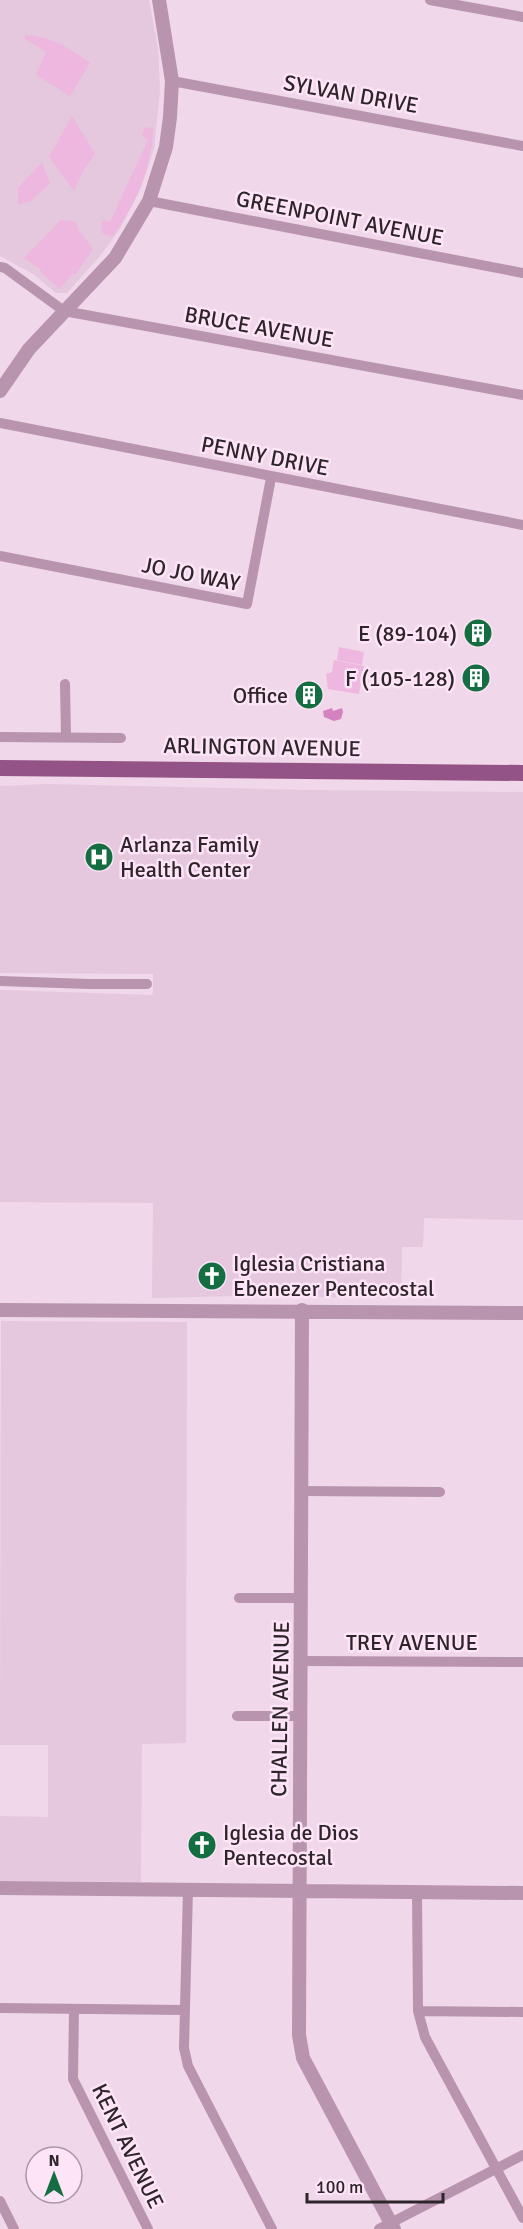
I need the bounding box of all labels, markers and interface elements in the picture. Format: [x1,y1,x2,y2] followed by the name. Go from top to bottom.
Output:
[281,69,421,119] street label: SYLVAN DRIVE
[234,185,446,251] street label: GREENPOINT AVENUE
[182,301,336,353] street label: BRUCE AVENUE
[199,430,331,482] street label: PENNY DRIVE
[140,551,242,597] street label: JO JO WAY
[462,617,494,649] building icon: E (89-104)
[358,620,457,647] place label: E (89-104)
[460,662,492,694] building icon: F (105-128)
[345,665,455,692] place label: F (105-128)
[293,679,325,711] building icon: Office
[233,682,288,709] place label: Office
[163,732,361,762] street label: ARLINGTON AVENUE
[120,831,260,883] place label: Arlanza Family Health Center
[83,841,115,873] hospital icon: Arlanza Family Health Center
[233,1250,435,1302] place label: Iglesia Cristiana Ebenezer Pentecostal
[196,1260,228,1292] church icon: Iglesia Cristiana Ebenezer Pentecostal
[265,1621,295,1797] street label: CHALLEN AVENUE
[346,1629,478,1656] street label: TREY AVENUE
[223,1819,359,1871] place label: Iglesia de Dios Pentecostal
[186,1829,218,1861] church icon: Iglesia de Dios Pentecostal
[86,2079,170,2213] street label: KENT AVENUE
[24,2145,84,2205] north arrow
[48,2151,60,2171] text: N
[307,2166,444,2204] scale bar
[316,2176,363,2198] text: 100 m

